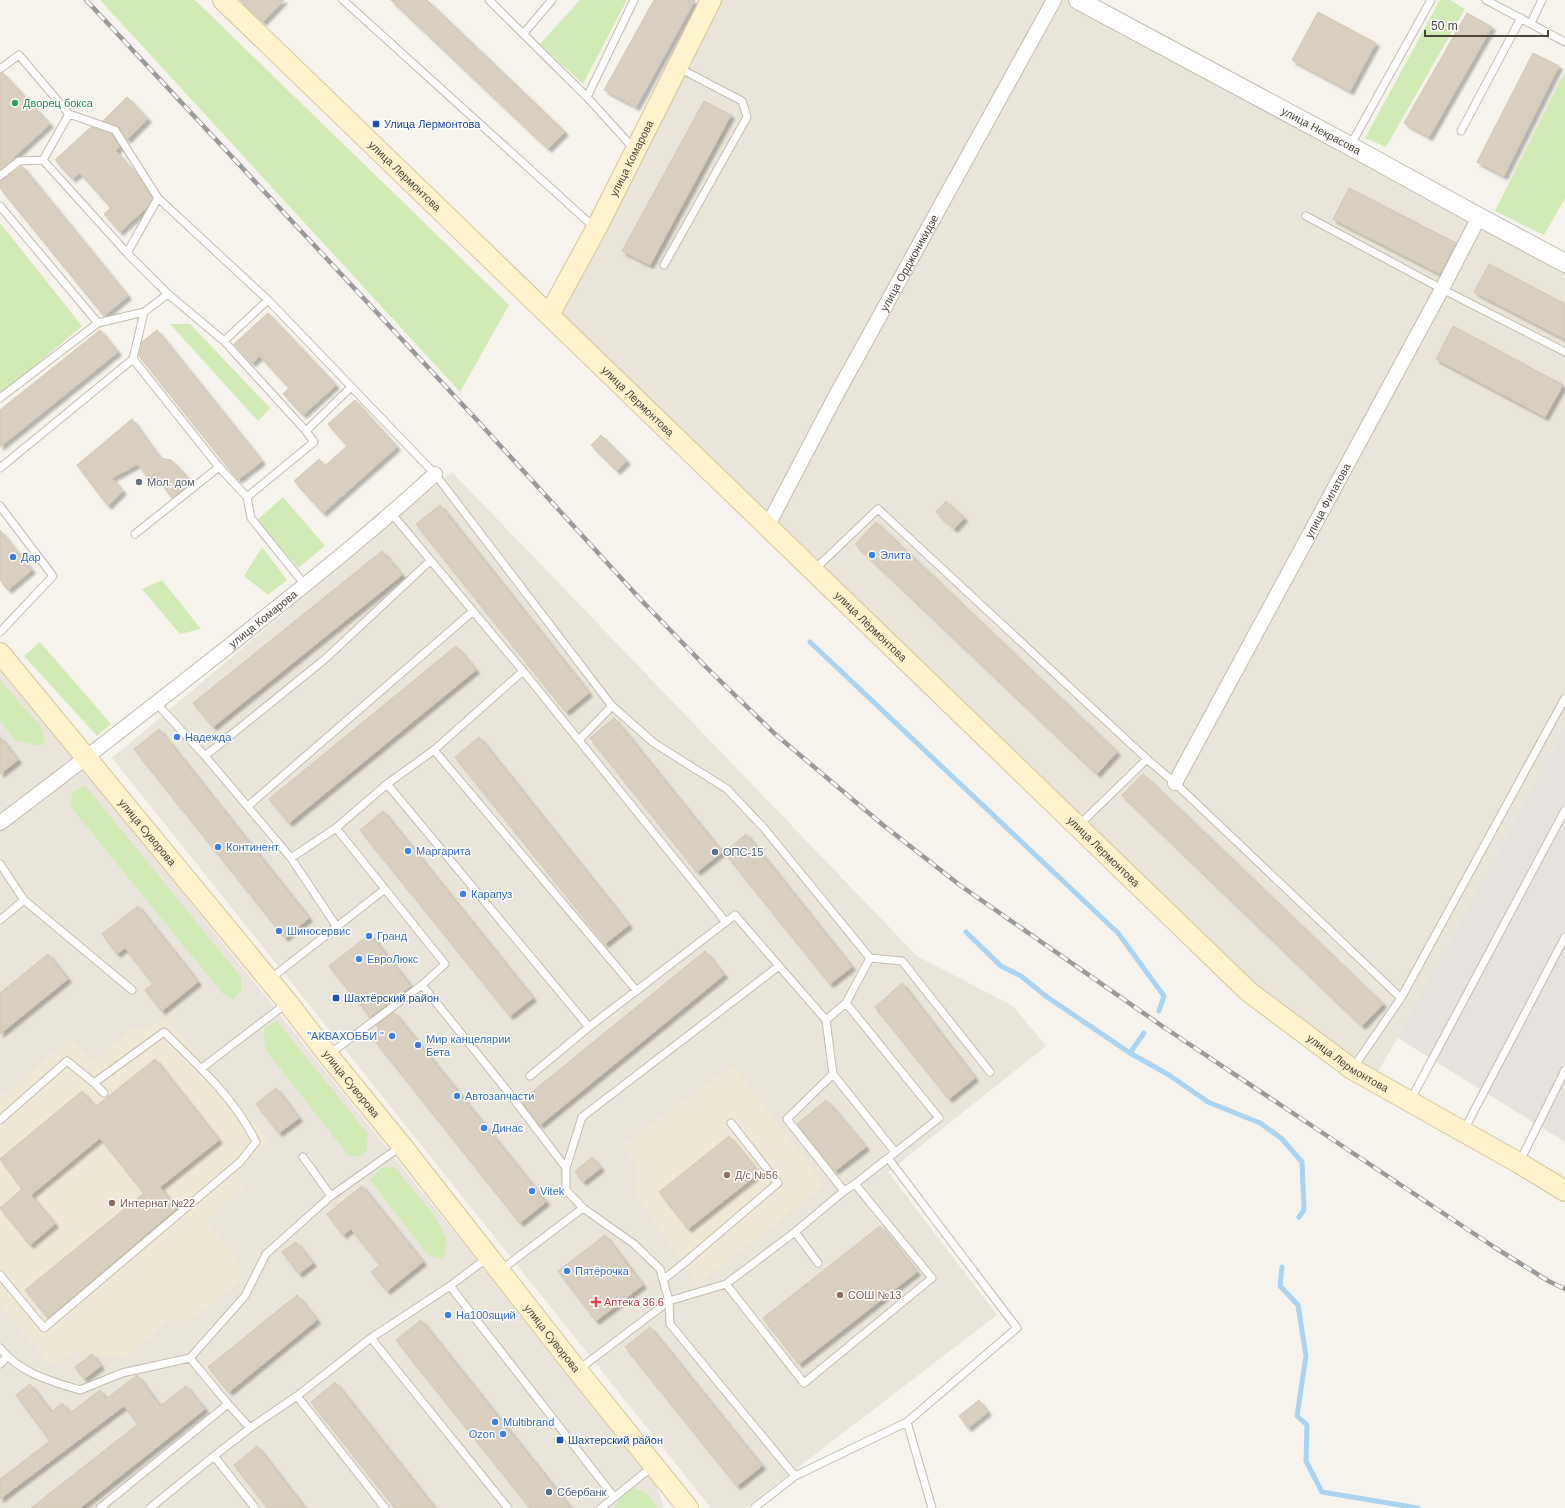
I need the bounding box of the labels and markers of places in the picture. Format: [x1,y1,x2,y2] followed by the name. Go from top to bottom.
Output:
[23,97,94,109] place label: Дворец бокса
[10,98,20,108] marker: Дворец бокса
[384,118,481,130] place label: Улица Лермонтова
[371,119,381,129] marker: Улица Лермонтова
[147,476,195,488] place label: Мол. дом
[134,477,144,487] marker: Мол. дом
[880,549,912,561] place label: Элита
[867,550,877,560] marker: Элита
[21,551,41,563] place label: Дар
[8,552,18,562] marker: Дар
[185,731,232,743] place label: Надежда
[172,732,182,742] marker: Надежда
[226,841,279,853] place label: Континент
[213,842,223,852] marker: Континент
[416,845,472,857] place label: Маргарита
[403,846,413,856] marker: Маргарита
[723,846,763,858] place label: ОПС-15
[710,847,720,857] marker: ОПС-15
[471,888,512,900] place label: Карапуз
[458,889,468,899] marker: Карапуз
[287,925,351,937] place label: Шиносервис
[274,926,284,936] marker: Шиносервис
[377,930,408,942] place label: Гранд
[364,931,374,941] marker: Гранд
[367,953,419,965] place label: ЕвроЛюкс
[354,954,364,964] marker: ЕвроЛюкс
[344,992,439,1004] place label: Шахтёрский район
[331,993,341,1003] marker: Шахтёрский район
[307,1030,384,1042] place label: "АКВАХОББИ "
[387,1031,397,1041] marker: "АКВАХОББИ "
[426,1033,510,1058] place label: Мир канцелярии Бета
[413,1040,423,1050] marker: Мир канцелярии Бета
[465,1090,535,1102] place label: Автозапчасти
[452,1091,462,1101] marker: Автозапчасти
[492,1122,524,1134] place label: Динас
[479,1123,489,1133] marker: Динас
[735,1169,778,1181] place label: Д/с №56
[722,1170,732,1180] marker: Д/с №56
[540,1185,565,1197] place label: Vitek
[527,1186,537,1196] marker: Vitek
[120,1197,195,1209] place label: Интернат №22
[107,1198,117,1208] marker: Интернат №22
[575,1265,630,1277] place label: Пятёрочка
[562,1266,572,1276] marker: Пятёрочка
[848,1289,901,1301] place label: СОШ №13
[835,1290,845,1300] marker: СОШ №13
[604,1296,664,1308] place label: Аптека 36.6
[591,1297,601,1307] marker: Аптека 36.6
[456,1309,516,1321] place label: На100ящий
[443,1310,453,1320] marker: На100ящий
[503,1416,554,1428] place label: Multibrand
[490,1417,500,1427] marker: Multibrand
[469,1428,495,1440] place label: Ozon
[498,1429,508,1439] marker: Ozon
[568,1434,663,1446] place label: Шахтерский район
[555,1435,565,1445] marker: Шахтерский район
[557,1486,607,1498] place label: Сбербанк
[544,1487,554,1497] marker: Сбербанк

